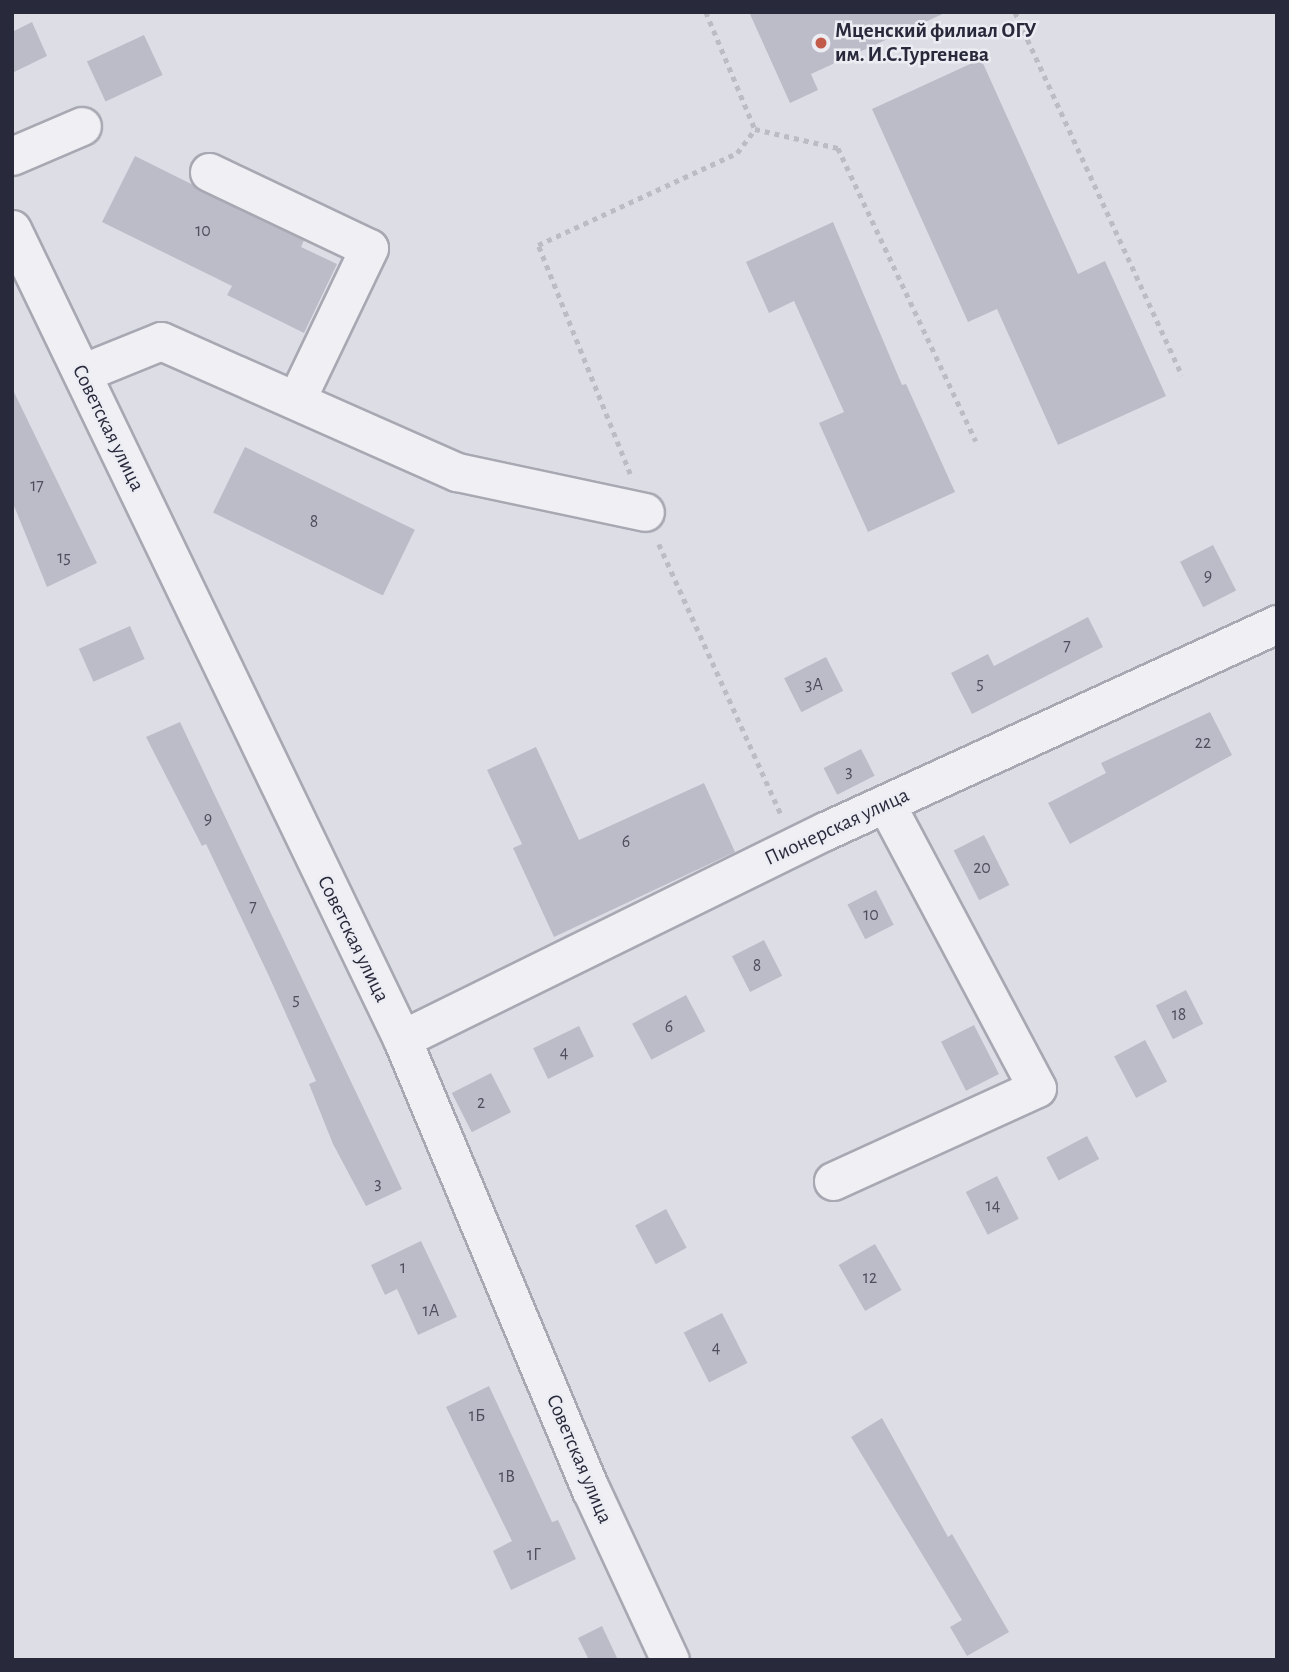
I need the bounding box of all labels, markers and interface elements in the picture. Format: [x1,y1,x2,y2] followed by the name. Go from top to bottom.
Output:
[835,18,1036,68] place label: Мценский филиал ОГУ им. И.С.Тургенева
[813,35,829,51] marker: Мценский филиал ОГУ им. И.С.Тургенева
[195,220,211,242] house number: 10
[66,360,150,496] street label: Советская улица
[30,475,44,497] house number: 17
[310,511,318,533] house number: 8
[57,547,71,569] house number: 15
[1204,565,1212,587] house number: 9
[1063,635,1071,657] house number: 7
[976,673,984,695] house number: 5
[805,674,823,696] house number: 3А
[1195,732,1211,754] house number: 22
[845,761,853,783] house number: 3
[761,783,913,871] street label: Пионерская улица
[204,808,212,830] house number: 9
[622,831,630,853] house number: 6
[973,857,991,879] house number: 20
[311,871,395,1007] street label: Советская улица
[249,896,257,918] house number: 7
[863,904,879,926] house number: 10
[753,955,761,977] house number: 8
[292,989,300,1011] house number: 5
[1172,1004,1186,1026] house number: 18
[665,1016,673,1038] house number: 6
[560,1042,568,1064] house number: 4
[477,1092,485,1114] house number: 2
[374,1173,382,1195] house number: 3
[986,1195,1000,1217] house number: 14
[400,1257,406,1279] house number: 1
[863,1267,877,1289] house number: 12
[423,1300,439,1322] house number: 1А
[712,1337,720,1359] house number: 4
[540,1390,618,1528] street label: Советская улица
[469,1405,485,1427] house number: 1Б
[499,1466,515,1488] house number: 1В
[527,1544,541,1566] house number: 1Г

